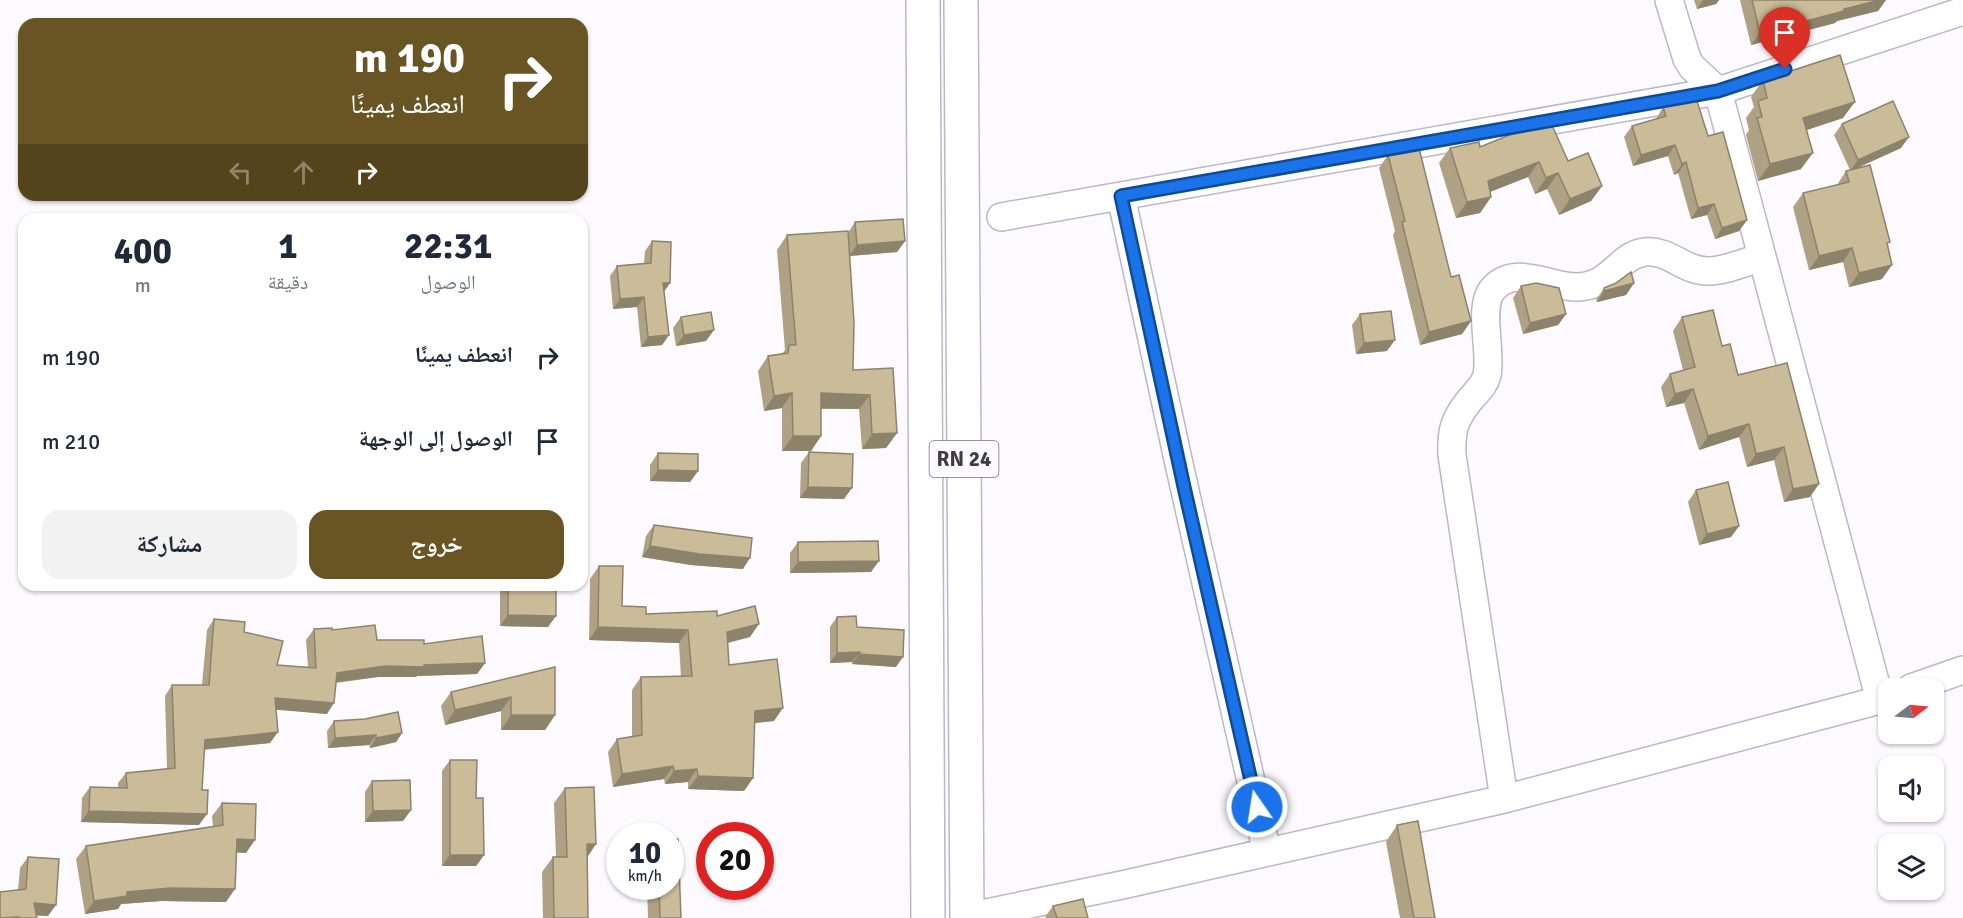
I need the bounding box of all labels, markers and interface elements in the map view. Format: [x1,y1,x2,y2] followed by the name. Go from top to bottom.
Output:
[1759,7,1810,69] pin
[1768,16,1801,49] icon: arrive
[354,33,465,84] text: 190 m
[486,42,564,120] icon: right
[350,88,465,121] text: انعطف يمينًا
[224,156,257,189] icon: left
[287,156,320,189] icon: ahead
[350,156,383,189] icon: right
[278,224,298,269] text: 1
[404,224,492,269] text: 22:31
[114,229,172,274] text: 400
[268,270,308,295] text: دقيقة
[420,270,476,295] text: الوصول
[135,273,151,298] text: m
[415,341,513,368] text: انعطف يمينًا
[531,341,564,374] icon: right
[42,344,100,371] text: 190 m
[359,425,513,452] text: الوصول إلى الوجهة
[531,425,564,458] icon: arrive
[42,428,100,455] text: 210 m
[930,441,998,477] road number: RN 24
[42,510,297,579] button: مشاركة
[309,510,564,579] button: خروج
[1878,678,1944,744] north arrow
[1878,678,1944,900] map controls
[1878,756,1944,822] button: sound
[1225,775,1289,839] position arrow
[696,822,774,900] speed limit sign: 20
[1878,834,1944,900] button: layers
[629,835,661,872] text: 10
[628,867,662,885] text: km/h

